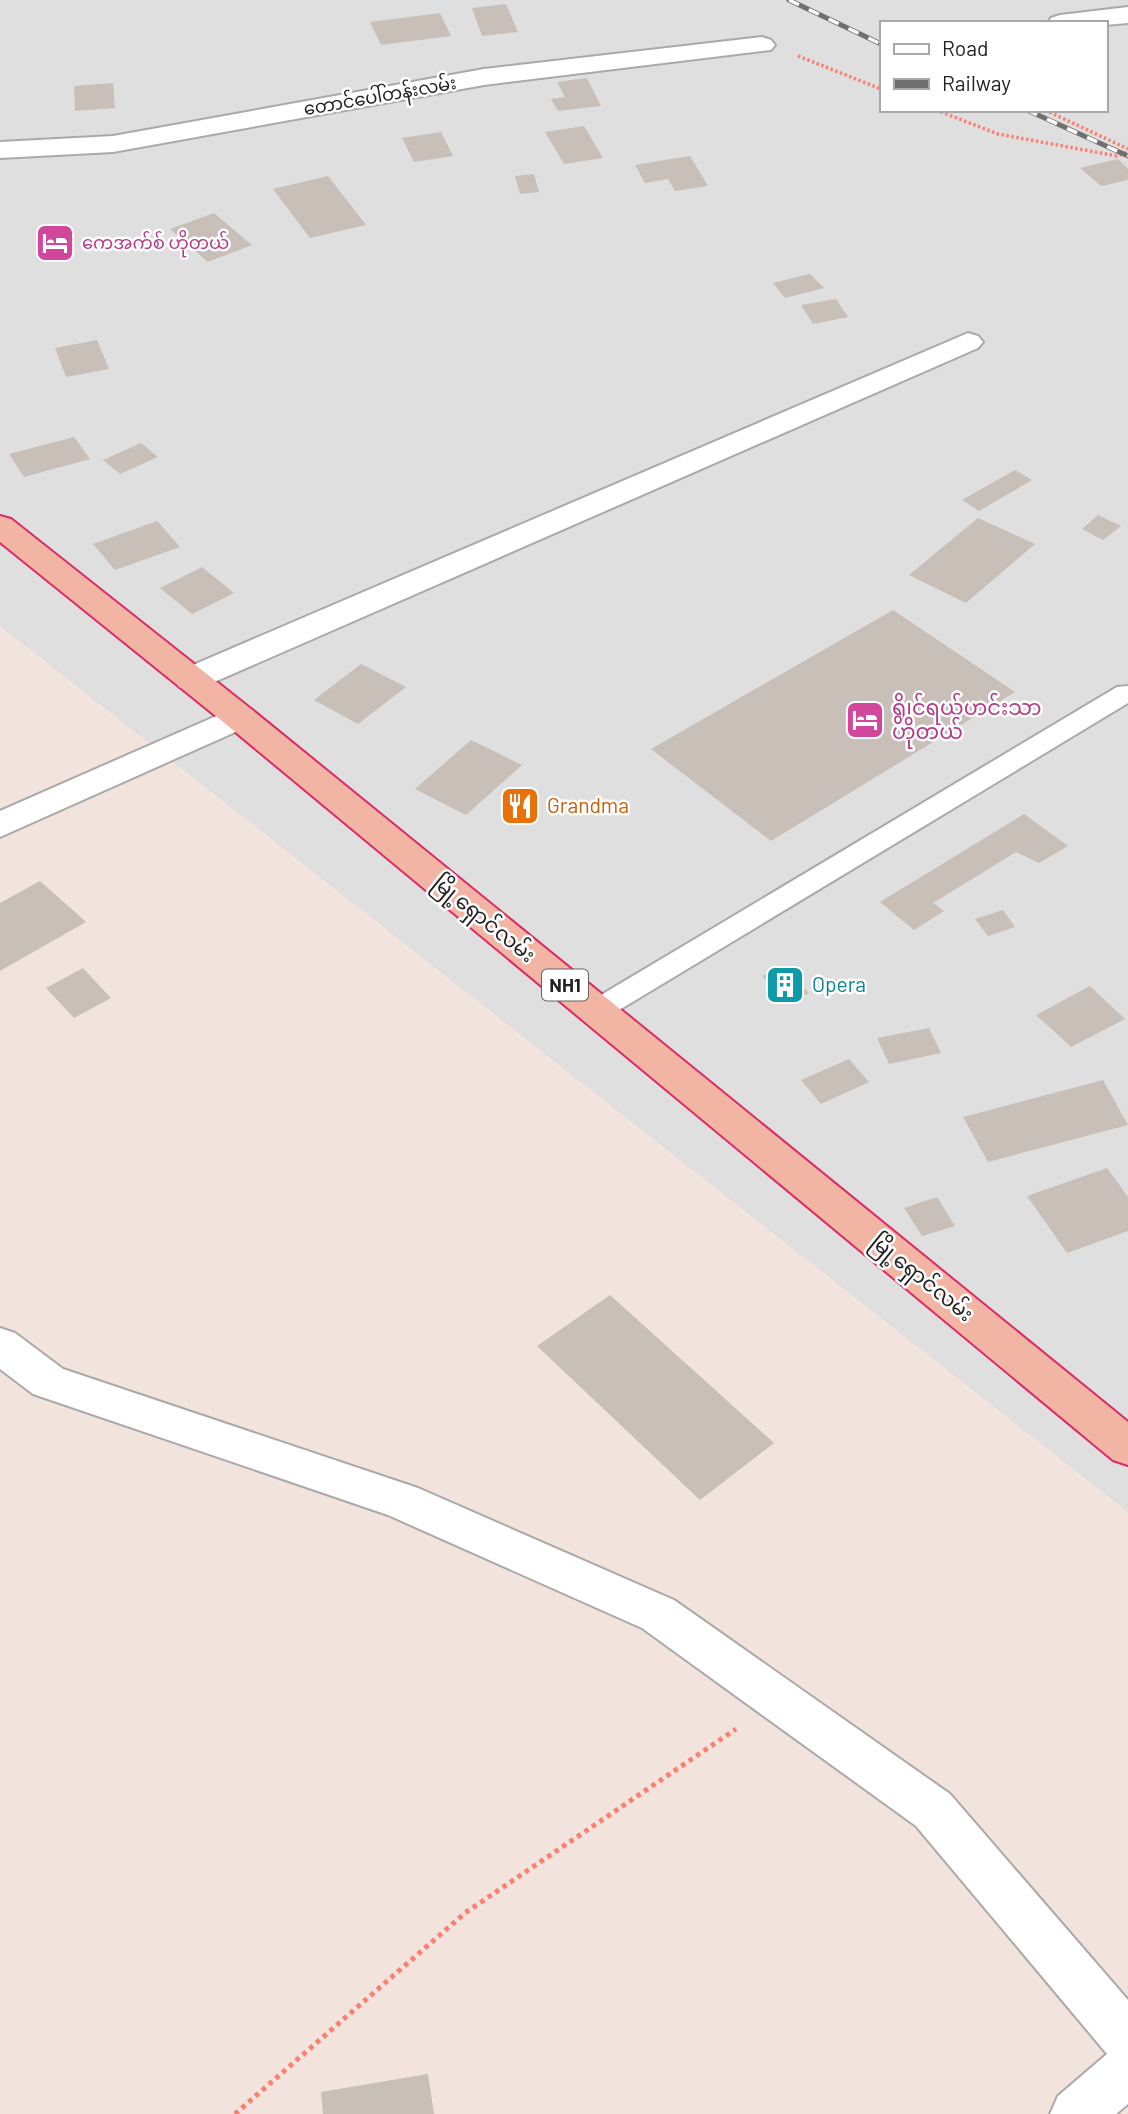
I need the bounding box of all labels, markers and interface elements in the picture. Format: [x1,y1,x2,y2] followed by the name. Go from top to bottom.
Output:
[880,21,1107,112] legend
[942,35,988,60] text: Road
[302,70,459,124] street label: တောင်ပေါ်တန်းလမ်း
[942,70,1011,95] text: Railway
[34,222,76,264] hotel icon: ကေအက်စ် ဟိုတယ်
[82,229,229,258] place label: ကေအက်စ် ဟိုတယ်
[892,692,1041,749] place label: ရွိုင်ရယ်ဟင်းသာ ဟိုတယ်
[844,699,886,741] hotel icon: ရွိုင်ရယ်ဟင်းသာ ဟိုတယ်
[499,785,541,827] restaurant icon: Grandma
[547,792,629,817] place label: Grandma
[425,867,542,971] street label: မြို့ရှောင်လမ်း
[764,964,806,1006] building icon: Opera
[542,970,588,1001] road number: NH1
[812,971,866,996] place label: Opera
[863,1226,980,1330] street label: မြို့ရှောင်လမ်း

